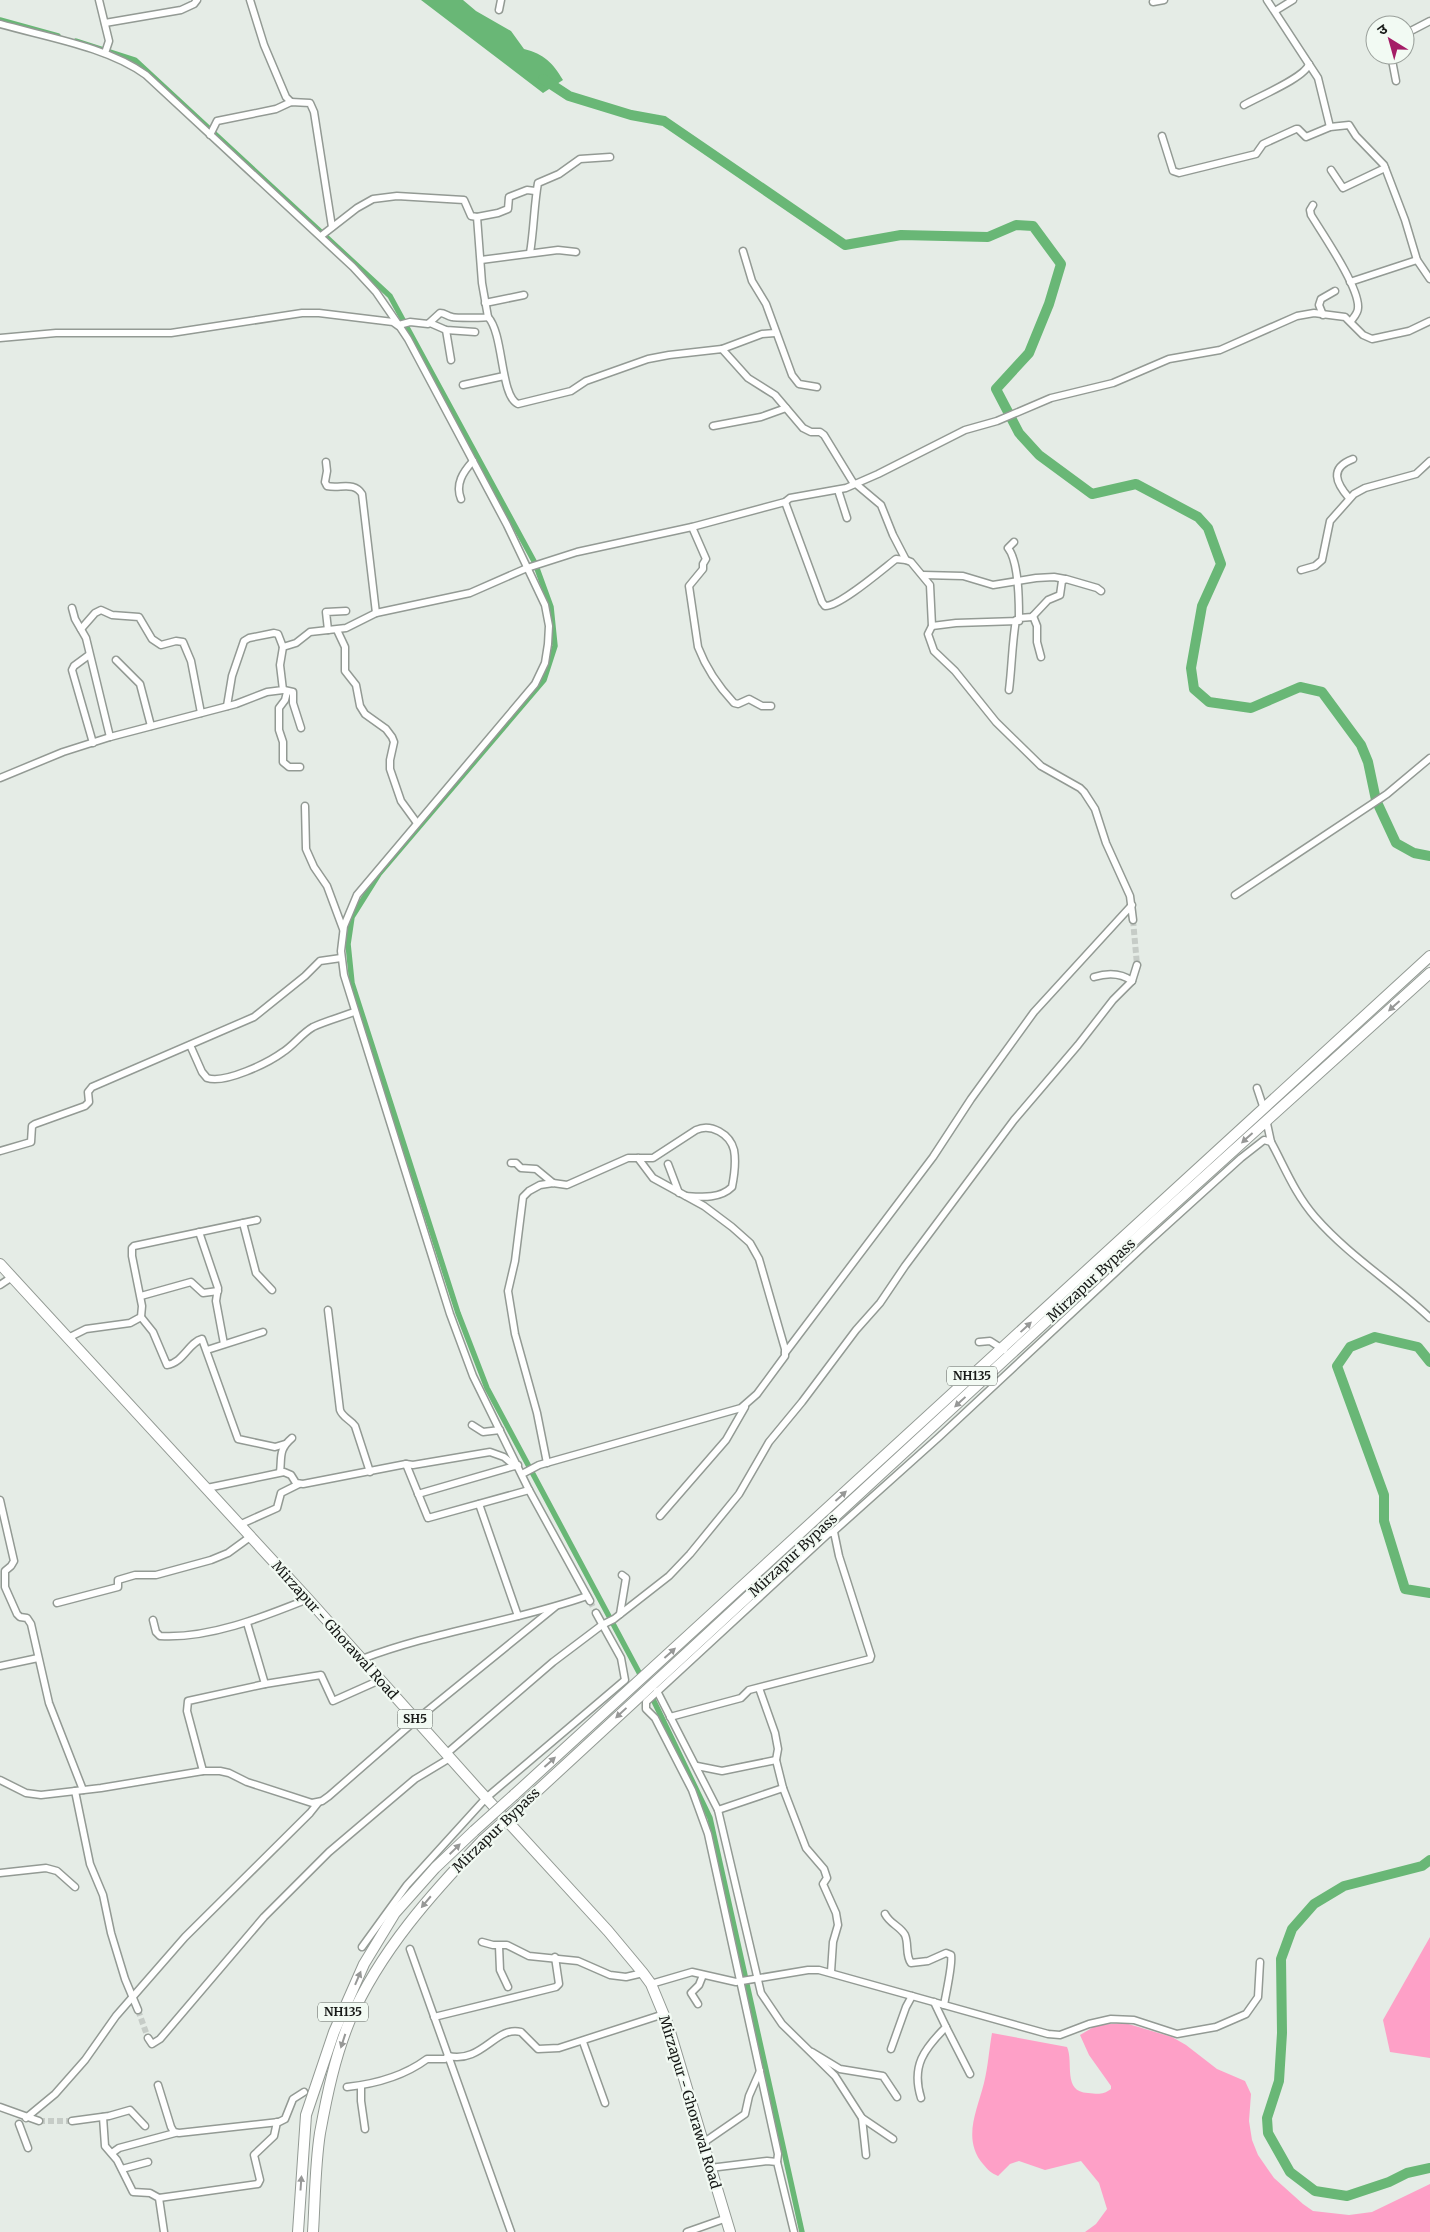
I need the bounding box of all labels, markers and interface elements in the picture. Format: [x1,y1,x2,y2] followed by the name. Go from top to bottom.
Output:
[1365,15,1415,65] north arrow
[1373,19,1392,39] text: उ
[1388,1000,1400,1012] one-way arrow
[1242,1132,1254,1144] one-way arrow
[1043,1234,1139,1326] street label: Mirzapur Bypass
[1019,1321,1031,1333] one-way arrow
[947,1366,997,1385] road number: NH135
[954,1396,966,1408] one-way arrow
[835,1490,847,1502] one-way arrow
[745,1509,841,1601] street label: Mirzapur Bypass
[268,1557,402,1703] street label: Mirzapur - Ghorawal Road
[663,1647,675,1659] one-way arrow
[616,1707,628,1719] one-way arrow
[398,1710,432,1728] road number: SH5
[543,1756,555,1768] one-way arrow
[449,1784,544,1876] street label: Mirzapur Bypass
[448,1843,460,1855] one-way arrow
[421,1896,432,1908] one-way arrow
[354,1971,362,1985] one-way arrow
[318,2002,368,2021] road number: NH135
[655,2013,725,2191] street label: Mirzapur - Ghorawal Road
[339,2033,347,2048] one-way arrow
[297,2175,305,2191] one-way arrow

